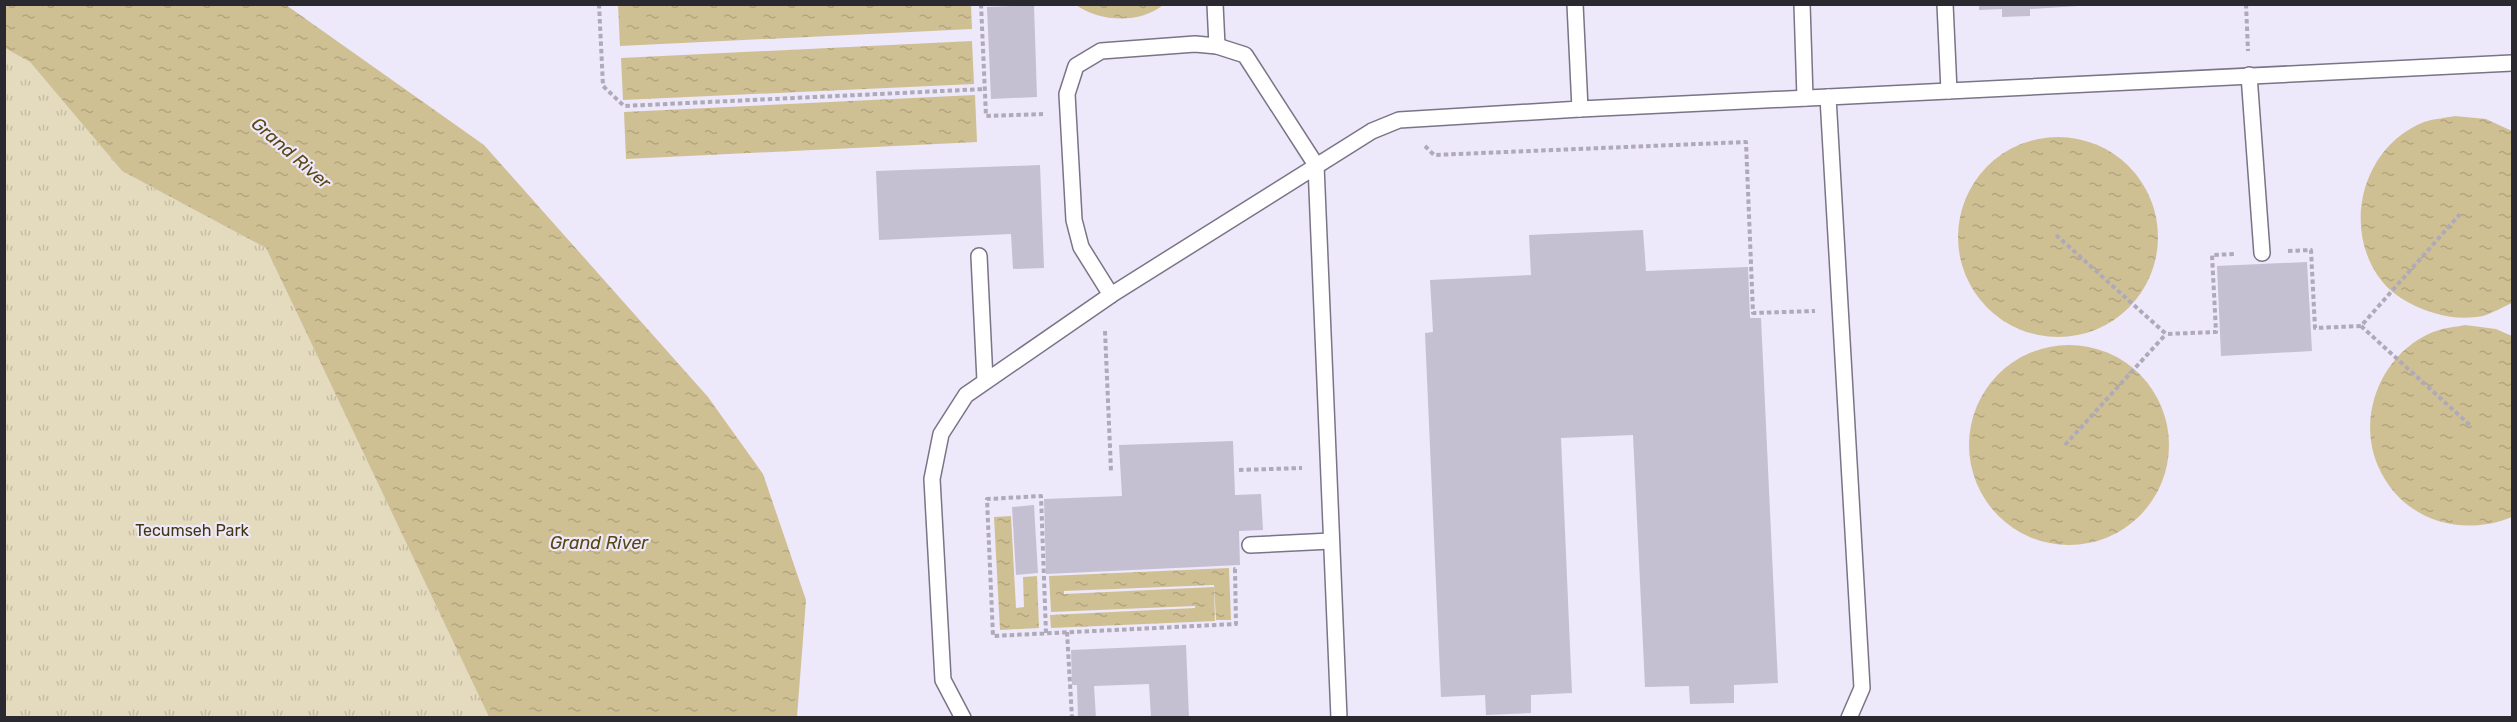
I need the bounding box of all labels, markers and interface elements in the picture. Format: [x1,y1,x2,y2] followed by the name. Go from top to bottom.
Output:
[247,112,336,194] water label: Grand River
[135,521,249,540] park label: Tecumseh Park
[550,532,649,554] water label: Grand River

